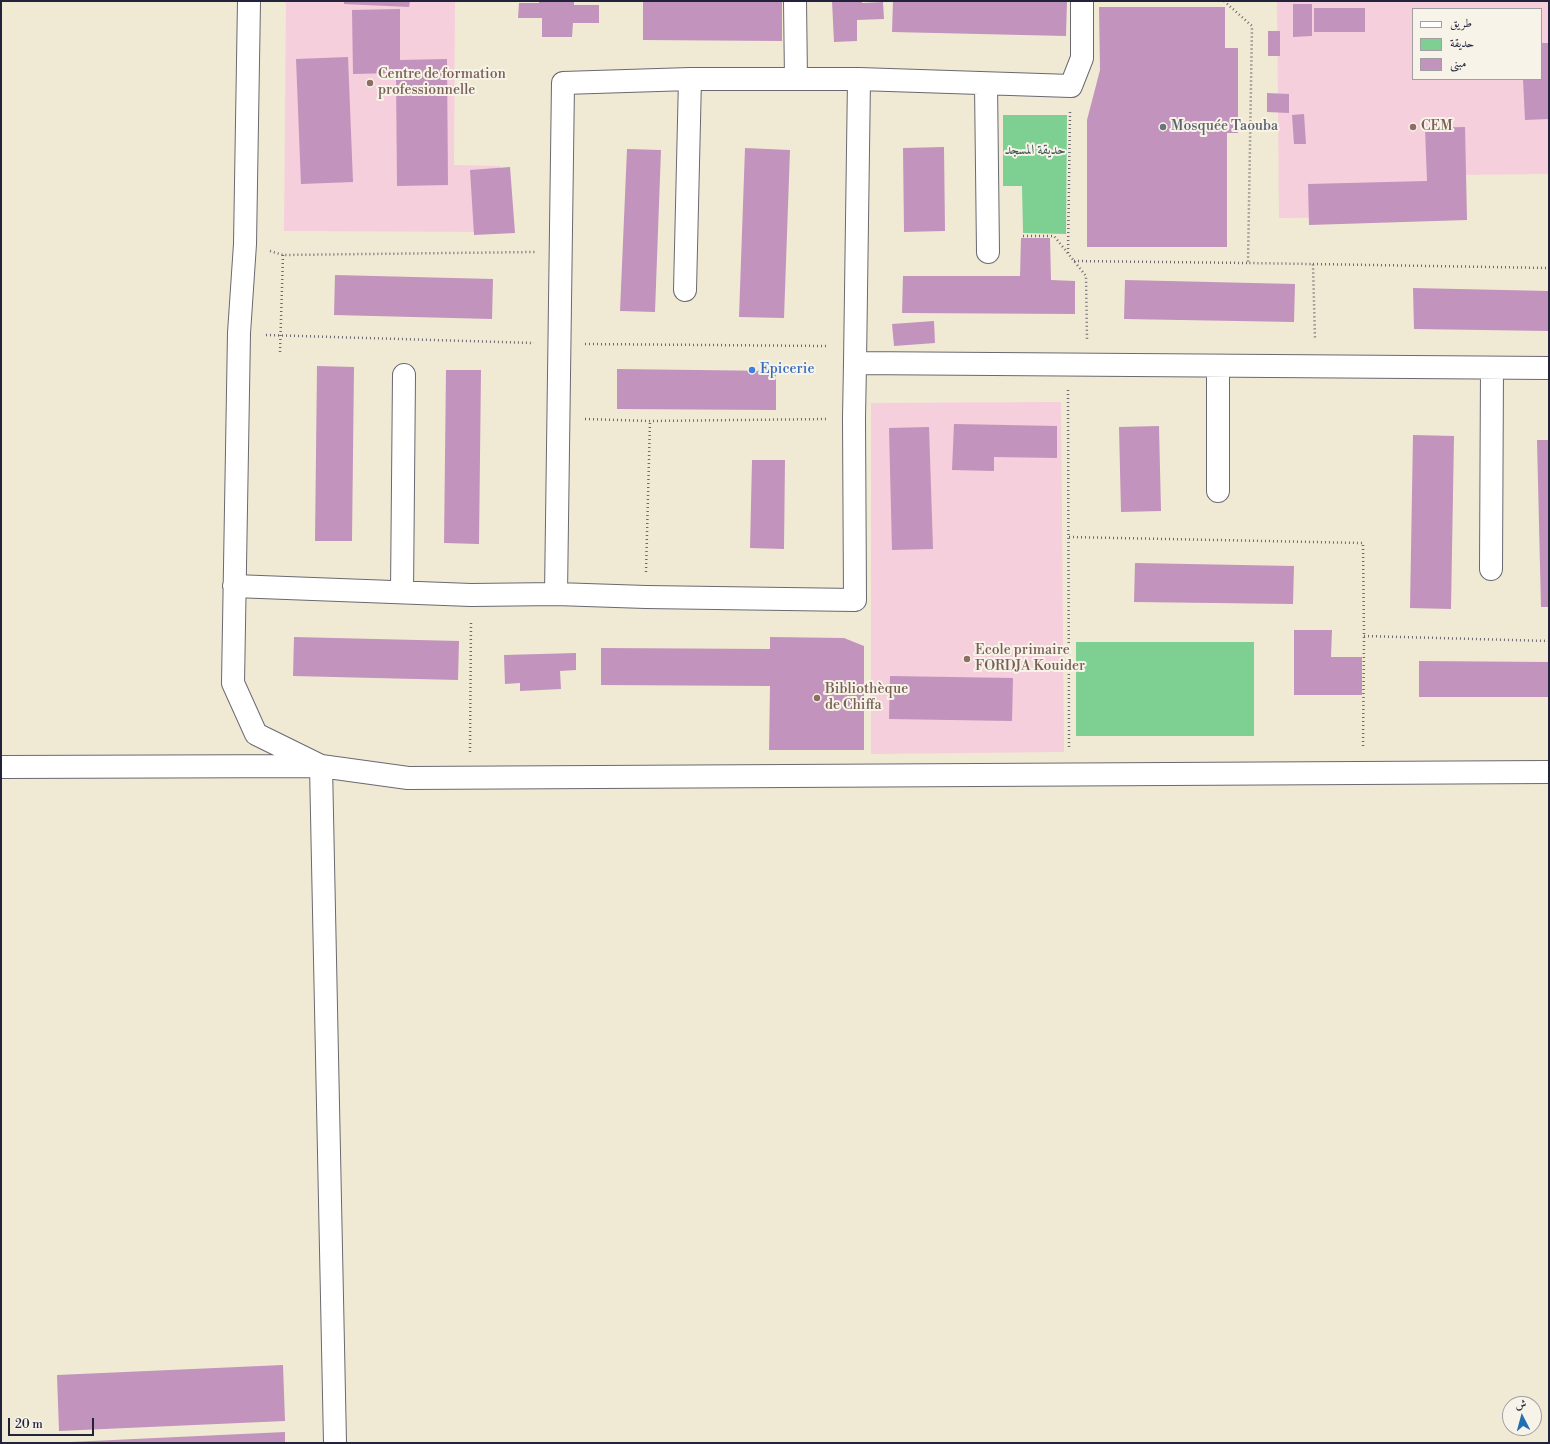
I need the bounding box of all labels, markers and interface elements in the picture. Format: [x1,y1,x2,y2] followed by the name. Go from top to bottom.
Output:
[1412,8,1542,80] legend
[1450,16,1472,31] text: طريق
[1450,36,1474,51] text: حديقة
[1450,56,1466,71] text: مبنى
[378,67,506,100] place label: Centre de formation professionnelle
[365,78,375,88] marker: Centre de formation professionnelle
[1171,119,1278,135] place label: Mosquée Taouba
[1421,119,1453,135] place label: CEM
[1158,122,1168,132] marker: Mosquée Taouba
[1408,122,1418,132] marker: CEM
[1004,143,1066,159] park label: حديقة المسجد
[760,362,815,378] place label: Epicerie
[747,365,757,375] marker: Epicerie
[975,643,1085,676] place label: Ecole primaire FORDJA Kouider
[962,654,972,664] marker: Ecole primaire FORDJA Kouider
[825,682,908,714] place label: Bibliothèque de Chiffa
[812,693,822,703] marker: Bibliothèque de Chiffa
[1502,1396,1542,1436] north arrow
[1515,1398,1527,1413] text: ش
[10,1410,96,1436] scale bar
[15,1417,43,1432] text: 20 m

